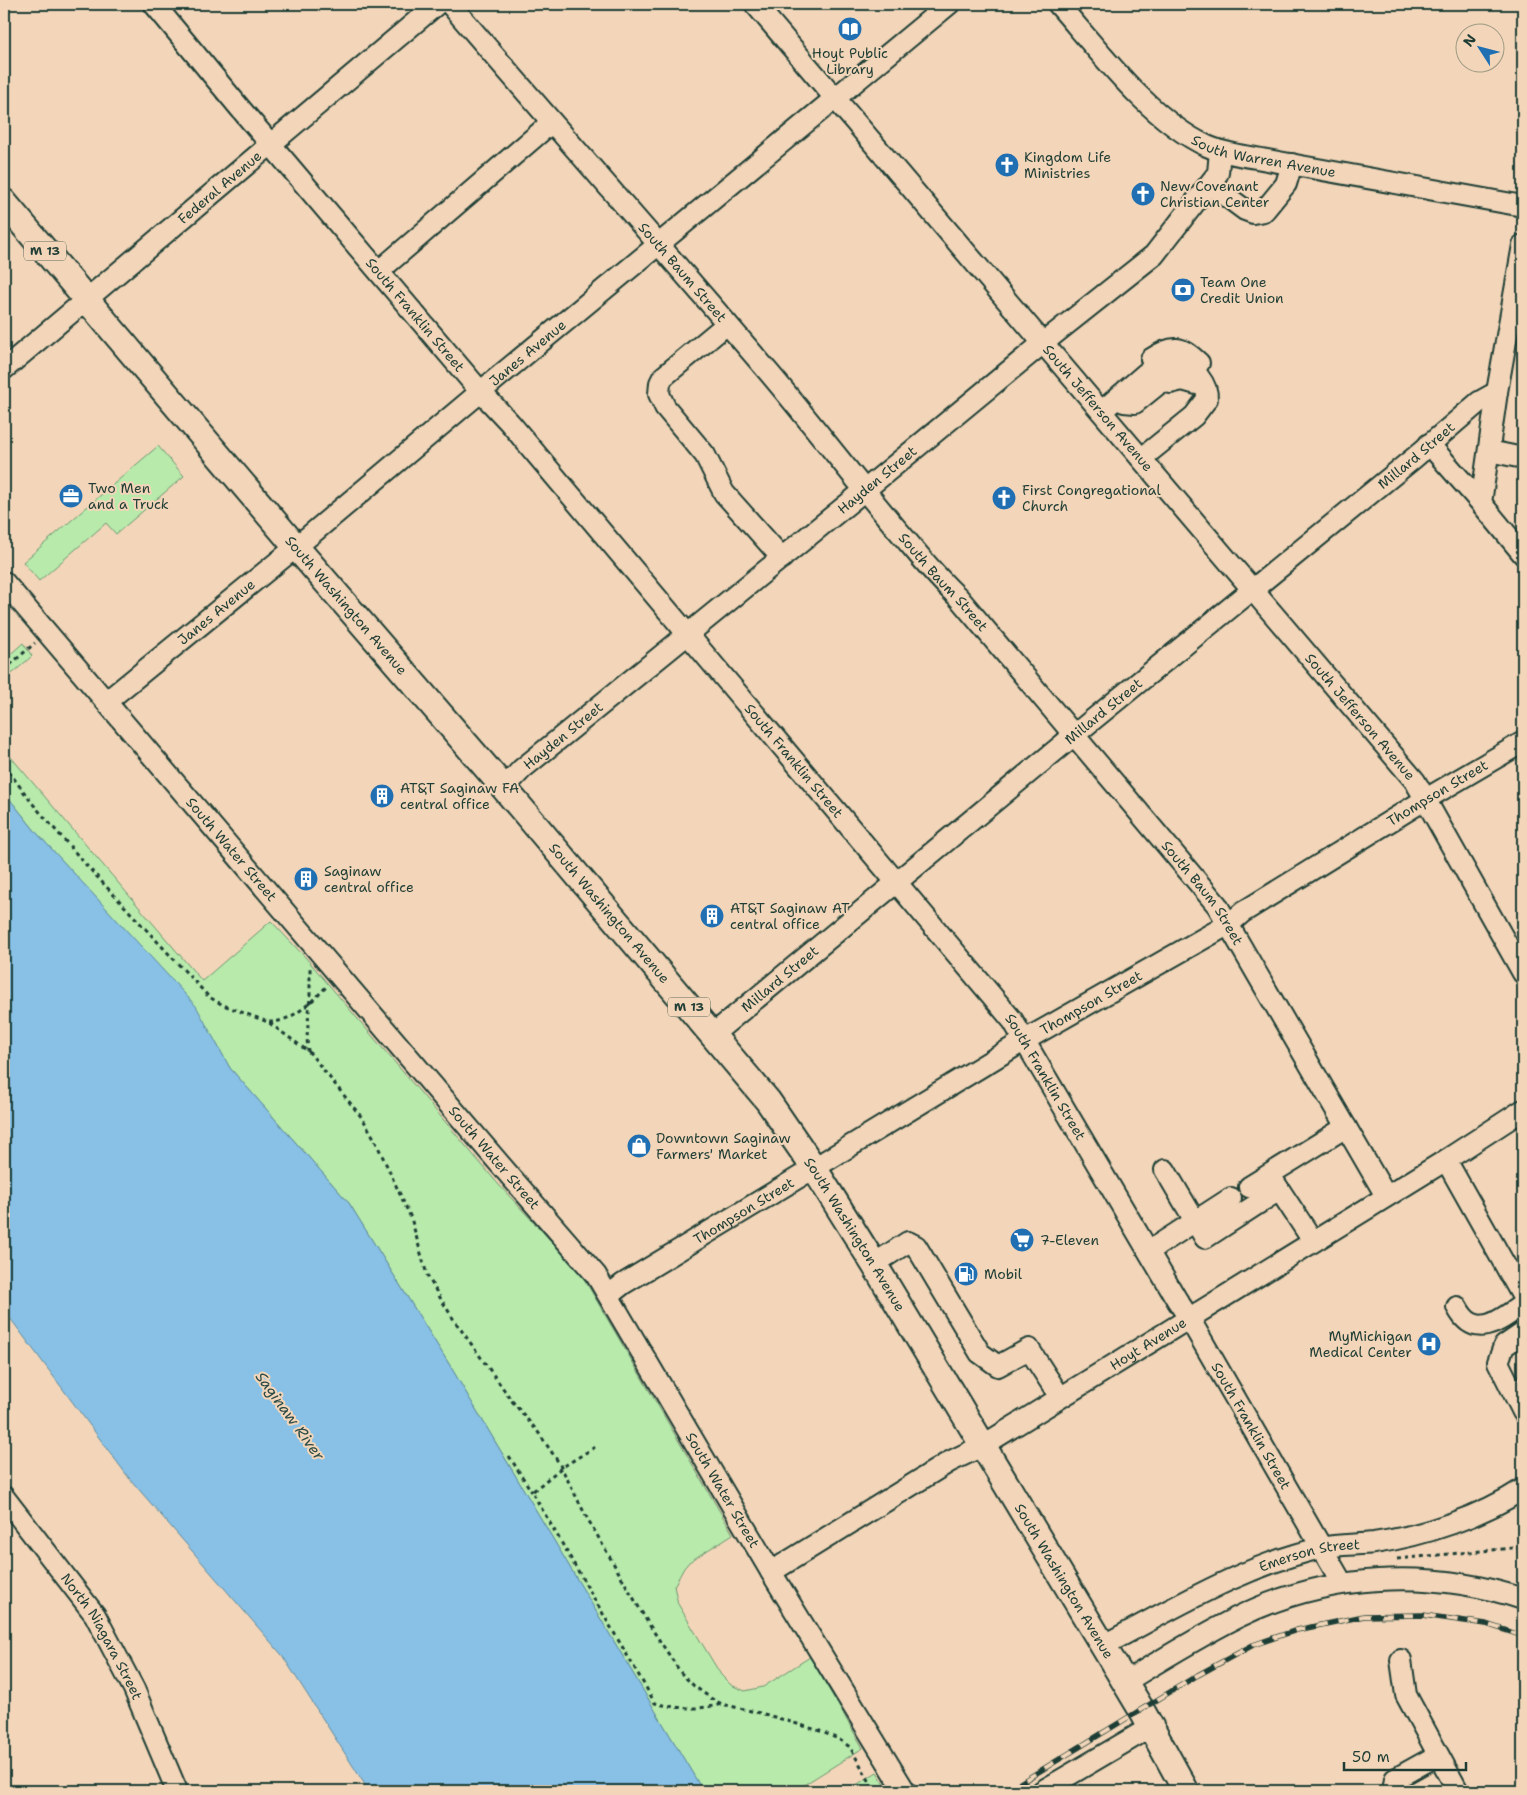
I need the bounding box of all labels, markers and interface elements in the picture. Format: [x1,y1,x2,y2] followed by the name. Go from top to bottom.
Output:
[837,16,863,42] library icon: Hoyt Public Library
[1454,22,1504,72] north arrow
[1459,31,1480,50] text: N
[812,44,888,78] place label: Hoyt Public Library
[1188,131,1337,181] street label: South Warren Avenue
[174,147,265,228] street label: Federal Avenue
[1024,148,1111,182] place label: Kingdom Life Ministries
[994,152,1020,178] church icon: Kingdom Life Ministries
[1160,177,1270,211] place label: New Covenant Christian Center
[1130,181,1156,207] church icon: New Covenant Christian Center
[634,219,731,326] street label: South Baum Street
[24,242,66,260] road number: M 13
[362,254,469,375] street label: South Franklin Street
[1200,273,1284,307] place label: Team One Credit Union
[1170,277,1196,303] bank icon: Team One Credit Union
[485,316,570,390] street label: Janes Avenue
[1039,341,1157,475] street label: South Jefferson Avenue
[1374,418,1458,493] street label: Millard Street
[834,442,920,518] street label: Hayden Street
[88,479,169,513] place label: Two Men and a Truck
[1022,481,1161,515] place label: First Congregational Church
[58,483,84,509] office icon: Two Men and a Truck
[991,485,1017,511] church icon: First Congregational Church
[895,529,992,635] street label: South Baum Street
[281,532,411,679] street label: South Washington Avenue
[174,575,259,649] street label: Janes Avenue
[1301,649,1419,784] street label: South Jefferson Avenue
[1061,674,1146,748] street label: Millard Street
[519,698,607,773] street label: Hayden Street
[741,700,847,821] street label: South Franklin Street
[1383,756,1491,830] street label: Thompson Street
[400,779,519,813] place label: AT&T Saginaw FA central office
[369,783,395,809] building icon: AT&T Saginaw FA central office
[182,794,281,905] street label: South Water Street
[1158,837,1247,948] street label: South Baum Street
[545,839,674,987] street label: South Washington Avenue
[324,862,414,896] place label: Saginaw central office
[293,866,319,892] building icon: Saginaw central office
[730,899,850,933] place label: AT&T Saginaw AT central office
[699,903,725,929] building icon: AT&T Saginaw AT central office
[737,942,822,1016] street label: Millard Street
[1037,966,1145,1039] street label: Thompson Street
[668,998,710,1016] road number: M 13
[1001,1010,1090,1143] street label: South Franklin Street
[445,1102,544,1213] street label: South Water Street
[656,1129,791,1163] place label: Downtown Saginaw Farmers' Market
[626,1133,652,1159] shop icon: Downtown Saginaw Farmers' Market
[800,1154,909,1315] street label: South Washington Avenue
[690,1173,797,1248] street label: Thompson Street
[1009,1227,1035,1253] supermarket icon: 7-Eleven
[1040,1231,1099,1249] place label: 7-Eleven
[953,1261,979,1287] fuel station icon: Mobil
[984,1265,1023,1283] place label: Mobil
[1106,1313,1190,1374] street label: Hoyt Avenue
[1309,1327,1412,1361] place label: MyMichigan Medical Center
[1416,1331,1442,1357] hospital icon: MyMichigan Medical Center
[1207,1359,1295,1493] street label: South Franklin Street
[251,1368,329,1465] water label: Saginaw River
[682,1429,764,1551] street label: South Water Street
[1011,1500,1118,1662] street label: South Washington Avenue
[1256,1535,1360,1576] street label: Emerson Street
[57,1570,146,1702] street label: North Niagara Street
[1344,1740,1467,1772] scale bar
[1352,1747,1390,1767] text: 50 m

